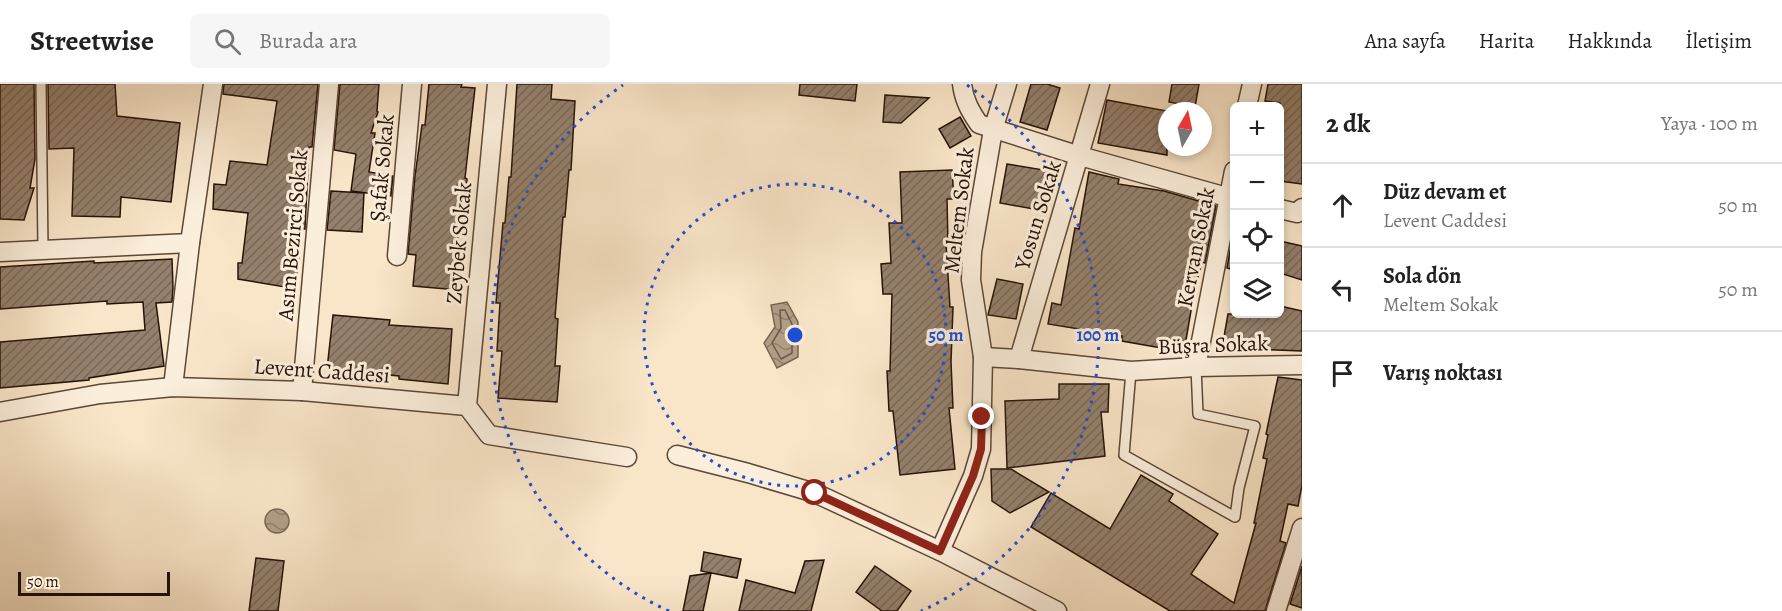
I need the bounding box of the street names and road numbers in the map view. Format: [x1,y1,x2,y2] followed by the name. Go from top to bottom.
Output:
[362,113,402,223] street label: Şafak Sokak
[936,145,982,275] street label: Meltem Sokak
[270,148,315,323] street label: Asım Bezirci Sokak
[1007,157,1069,275] street label: Yosun Sokak
[439,181,479,305] street label: Zeybek Sokak
[1170,185,1222,310] street label: Kervan Sokak
[1157,328,1269,362] street label: Büşra Sokak
[253,351,391,391] street label: Levent Caddesi

